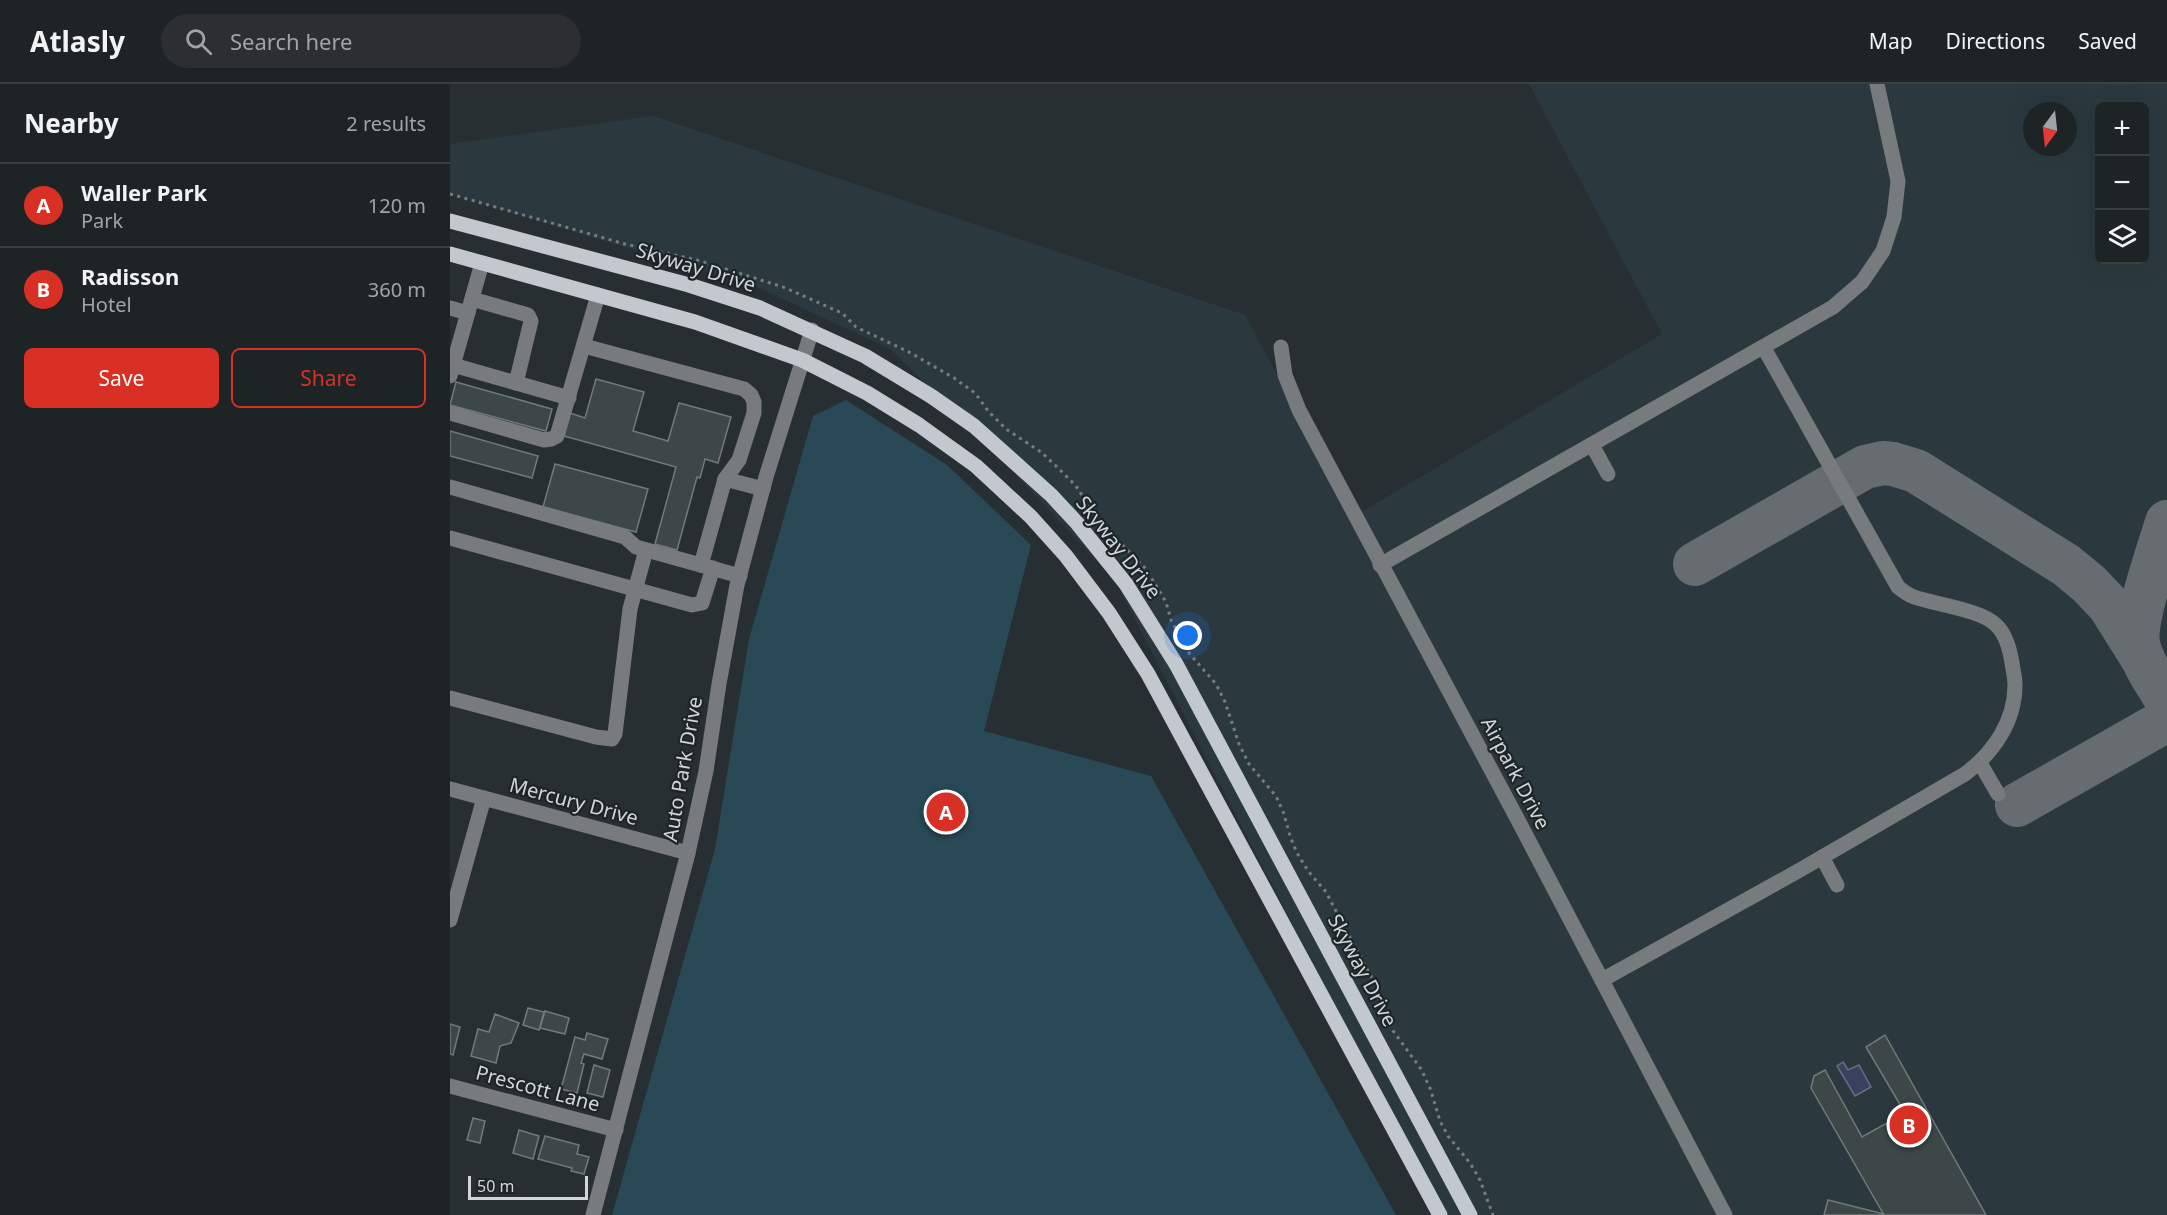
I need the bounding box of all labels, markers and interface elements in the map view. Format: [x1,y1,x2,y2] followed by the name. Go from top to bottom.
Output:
[161,14,581,68] search box
[30,22,125,60] text: Atlasly
[182,25,215,58] icon: search
[230,26,352,56] text: Search here
[1869,27,1913,55] text: Map
[1946,27,2045,55] text: Directions
[2078,27,2137,55] text: Saved
[2023,102,2077,156] north arrow
[2095,102,2149,264] map controls
[2095,102,2149,156] button: +
[24,105,119,141] text: Nearby
[346,110,426,137] text: 2 results
[2095,156,2149,210] button: −
[81,177,207,207] text: Waller Park
[37,192,50,219] text: A
[368,192,426,219] text: 120 m
[81,207,123,234] text: Park
[2095,210,2149,264] button: layers
[633,236,759,298] street label: Skyway Drive
[81,261,179,291] text: Radisson
[37,276,50,303] text: B
[368,276,426,303] text: 360 m
[81,291,132,318] text: Hotel
[24,348,219,408] button: Save
[231,348,426,408] button: Share
[1070,490,1168,604] street label: Skyway Drive
[1173,621,1202,650] your location
[656,694,708,844] street label: Auto Park Drive
[1475,712,1557,834] street label: Airpark Drive
[507,771,641,831] street label: Mercury Drive
[926,790,966,834] pin: A
[1322,909,1404,1031] street label: Skyway Drive
[473,1058,603,1118] street label: Prescott Lane
[1890,1102,1928,1148] pin: B
[468,1173,588,1200] scale bar
[477,1175,514,1197] text: 50 m

